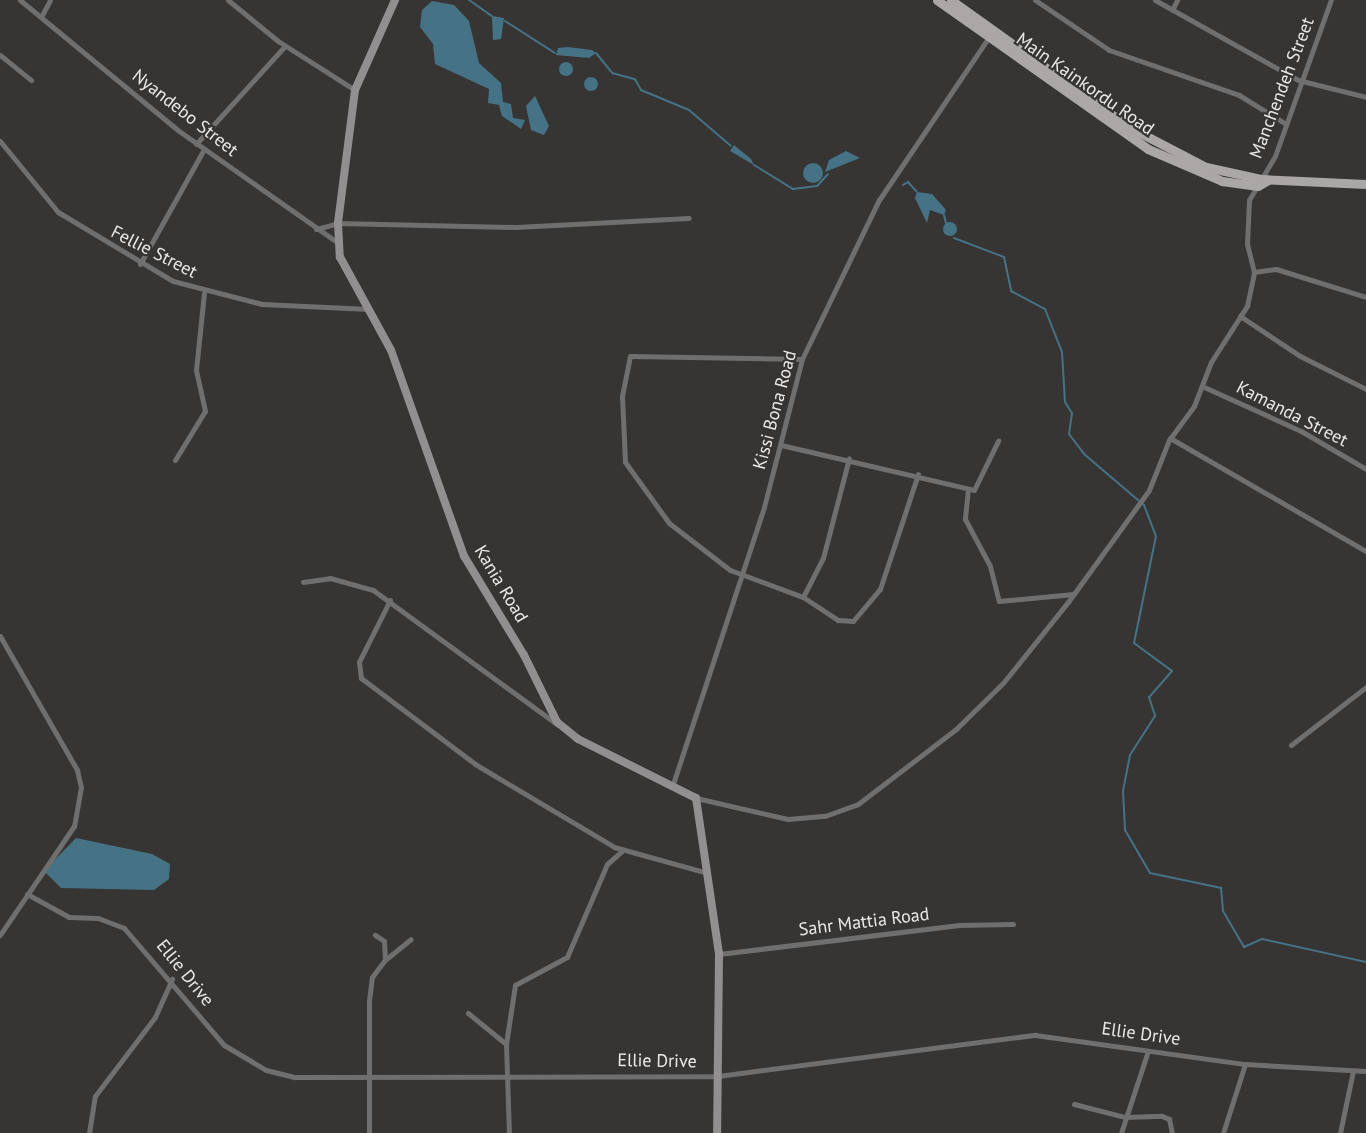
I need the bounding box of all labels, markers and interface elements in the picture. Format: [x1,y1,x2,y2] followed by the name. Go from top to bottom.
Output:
[1245,14,1319,162] street label: Manchendeh Street
[1012,28,1158,140] street label: Main Kainkordu Road
[128,65,242,161] street label: Nyandebo Street
[107,221,201,283] street label: Fellie Street
[749,348,801,472] street label: Kissi Bona Road
[1233,377,1351,451] street label: Kamanda Street
[470,542,532,626] street label: Kania Road
[798,903,930,941] street label: Sahr Mattia Road
[152,935,218,1011] street label: Ellie Drive
[1100,1018,1182,1050] street label: Ellie Drive
[617,1050,697,1072] street label: Ellie Drive

